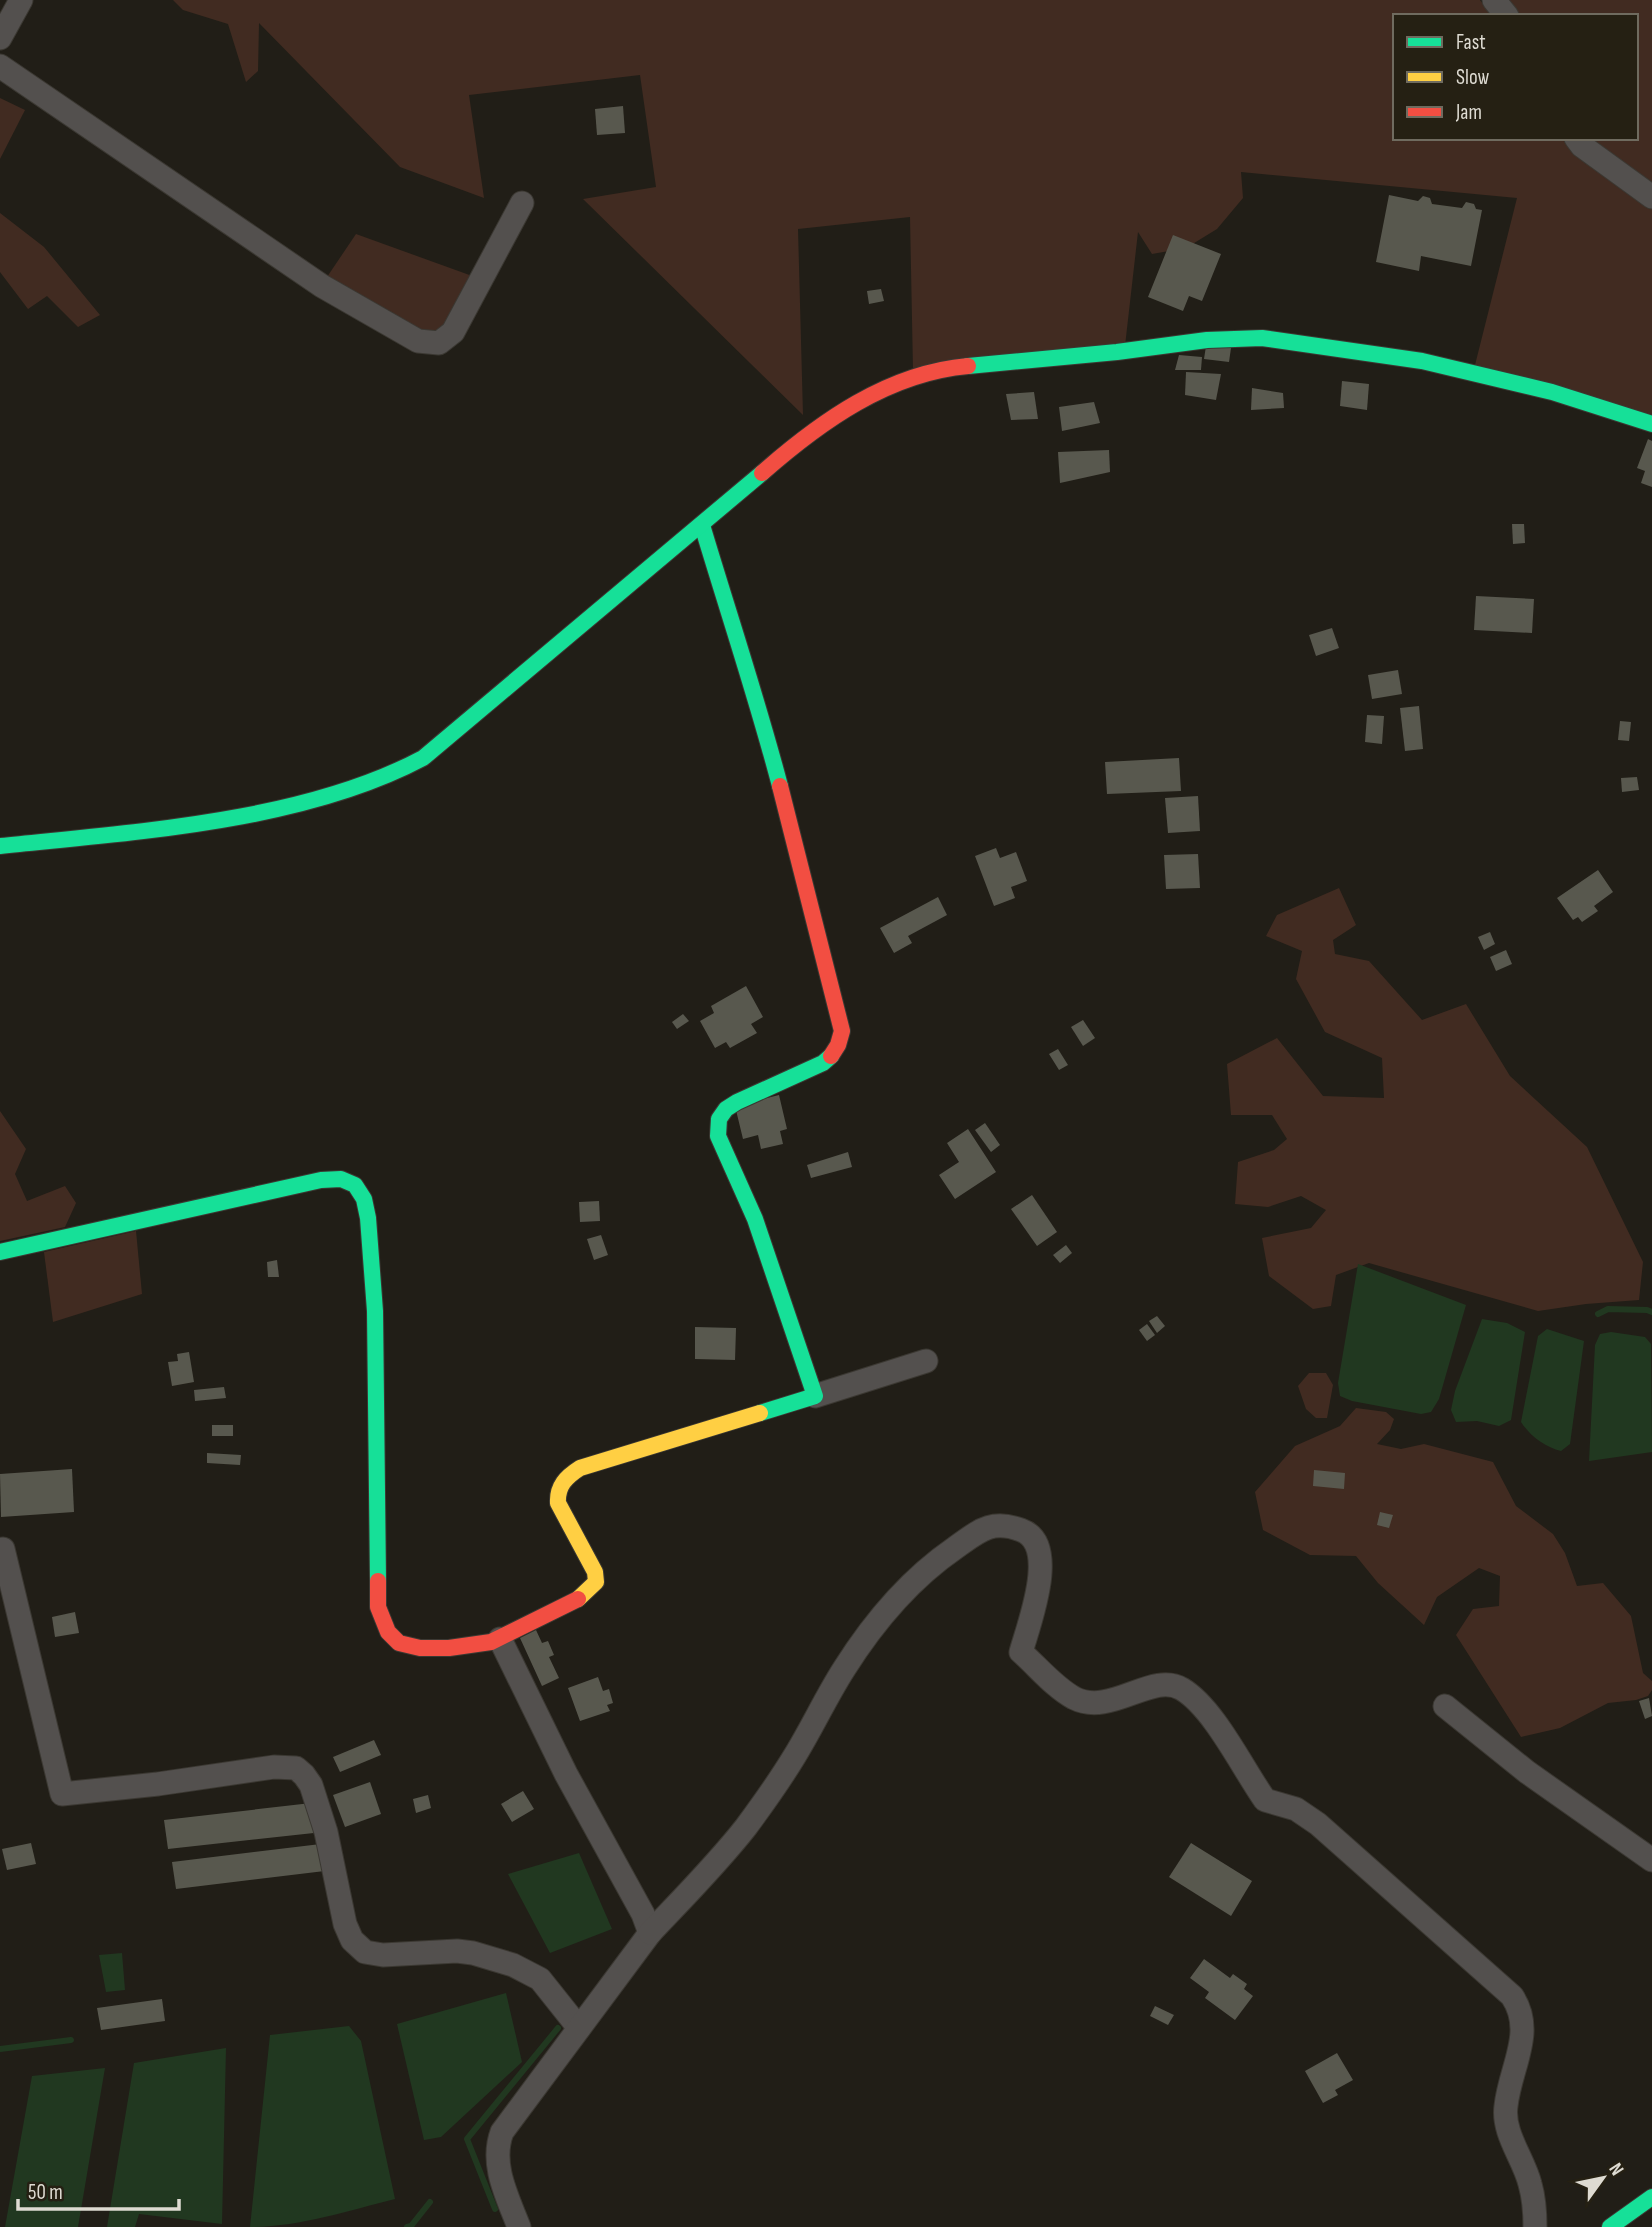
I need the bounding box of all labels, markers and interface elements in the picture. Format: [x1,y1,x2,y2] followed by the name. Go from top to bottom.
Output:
[1393,14,1638,140] legend
[1456,30,1486,55] text: Fast
[1456,65,1490,90] text: Slow
[1455,100,1482,125] text: Jam
[1568,2143,1638,2213] north arrow
[1604,2159,1628,2180] text: N
[18,2168,178,2212] scale bar
[28,2180,63,2205] text: 50 m

